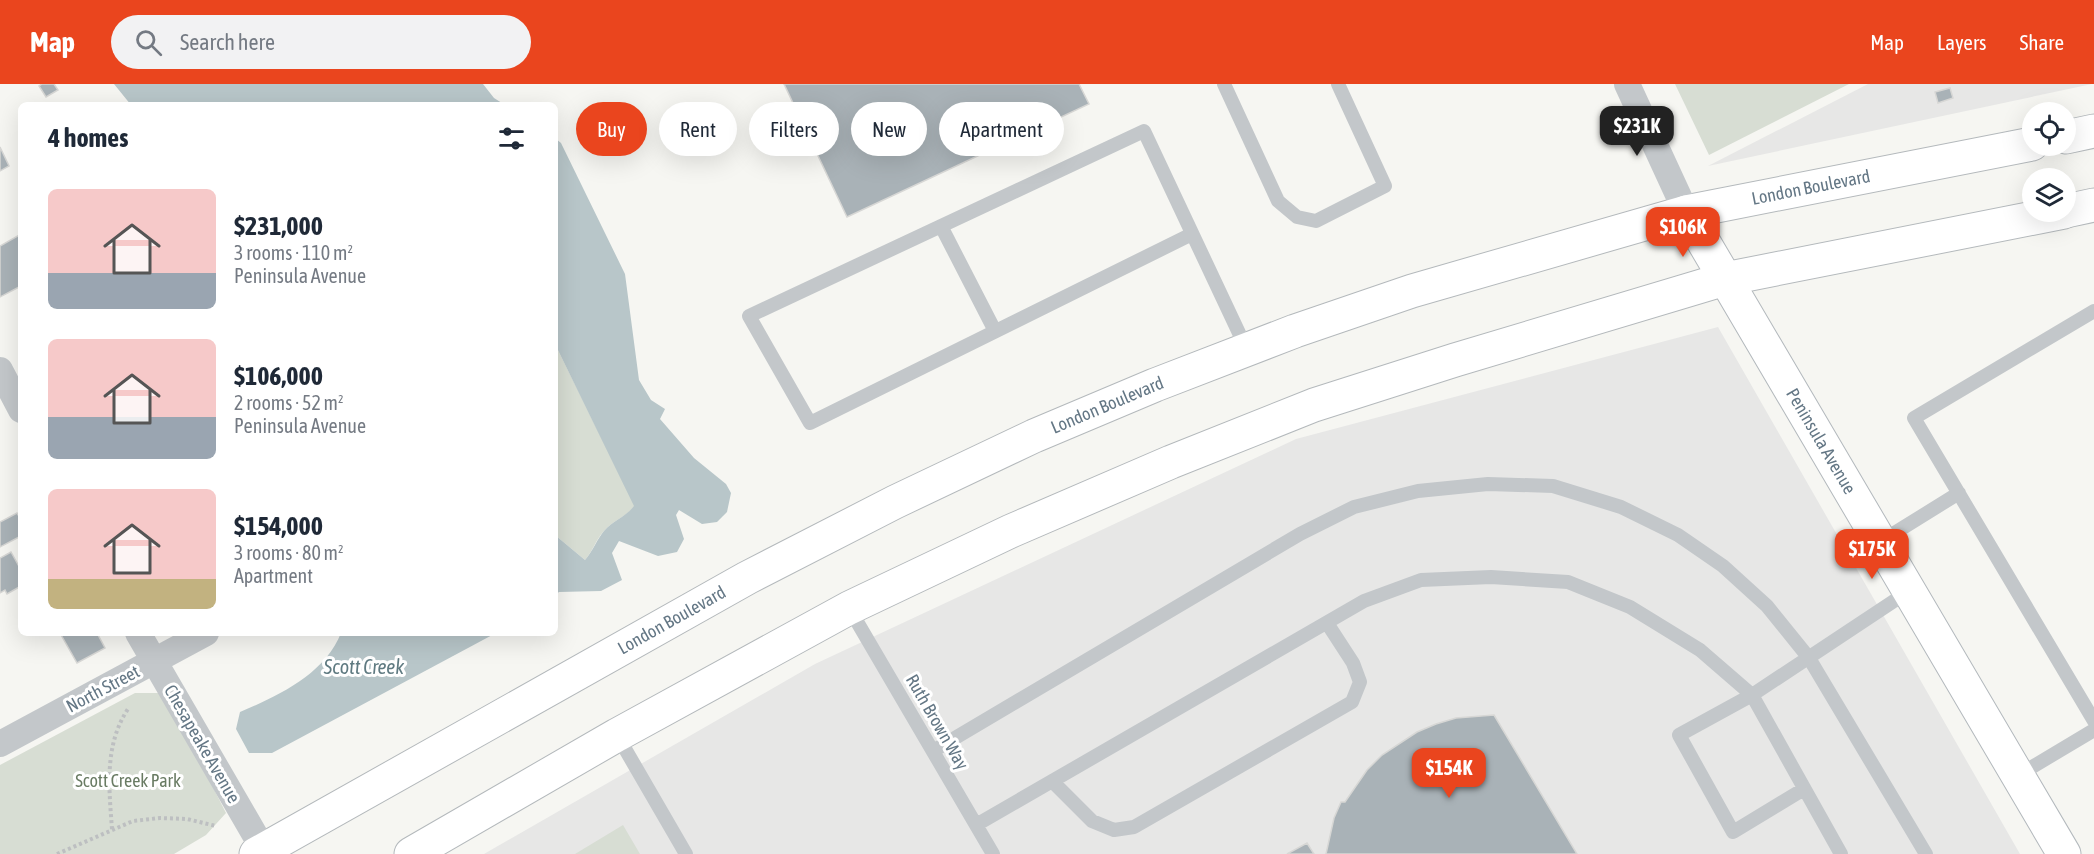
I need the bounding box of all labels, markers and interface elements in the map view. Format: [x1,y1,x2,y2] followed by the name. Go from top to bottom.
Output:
[111,15,531,69] search box
[30,26,75,58] text: Map
[132,26,165,59] icon: search
[180,29,275,55] text: Search here
[1870,30,1904,54] text: Map
[1937,30,1987,54] text: Layers
[2020,30,2064,54] text: Share
[576,102,647,156] chip: Buy
[659,102,737,156] chip: Rent
[749,102,839,156] chip: Filters
[851,102,927,156] chip: New
[939,102,1064,156] chip: Apartment
[2022,102,2076,222] map controls
[2022,102,2076,156] button: locate
[1595,106,1679,157] pin: $231K
[1614,114,1660,137] text: $231K
[495,122,528,155] icon: filters
[48,123,128,153] text: 4 homes
[1750,165,1872,209] street label: London Boulevard
[2022,168,2076,222] button: layers
[1641,207,1725,258] pin: $106K
[234,211,323,241] text: $231,000
[96,213,168,285] icon: home
[1660,215,1706,238] text: $106K
[234,241,353,264] text: 3 rooms · 110 m²
[234,264,366,287] text: Peninsula Avenue
[234,361,323,391] text: $106,000
[96,363,168,435] icon: home
[1048,372,1166,438] street label: London Boulevard
[1782,384,1861,498] street label: Peninsula Avenue
[234,391,344,414] text: 2 rooms · 52 m²
[234,414,366,437] text: Peninsula Avenue
[234,511,323,541] text: $154,000
[96,513,168,585] icon: home
[1830,529,1914,580] pin: $175K
[1849,537,1895,560] text: $175K
[234,541,344,564] text: 3 rooms · 80 m²
[234,564,313,587] text: Apartment
[614,581,729,658] street label: London Boulevard
[323,655,404,678] water label: Scott Creek
[62,660,143,717] street label: North Street
[902,670,973,773] street label: Ruth Brown Way
[160,681,245,807] street label: Chesapeake Avenue
[1407,748,1491,799] pin: $154K
[1426,756,1472,779] text: $154K
[75,770,181,791] park label: Scott Creek Park

